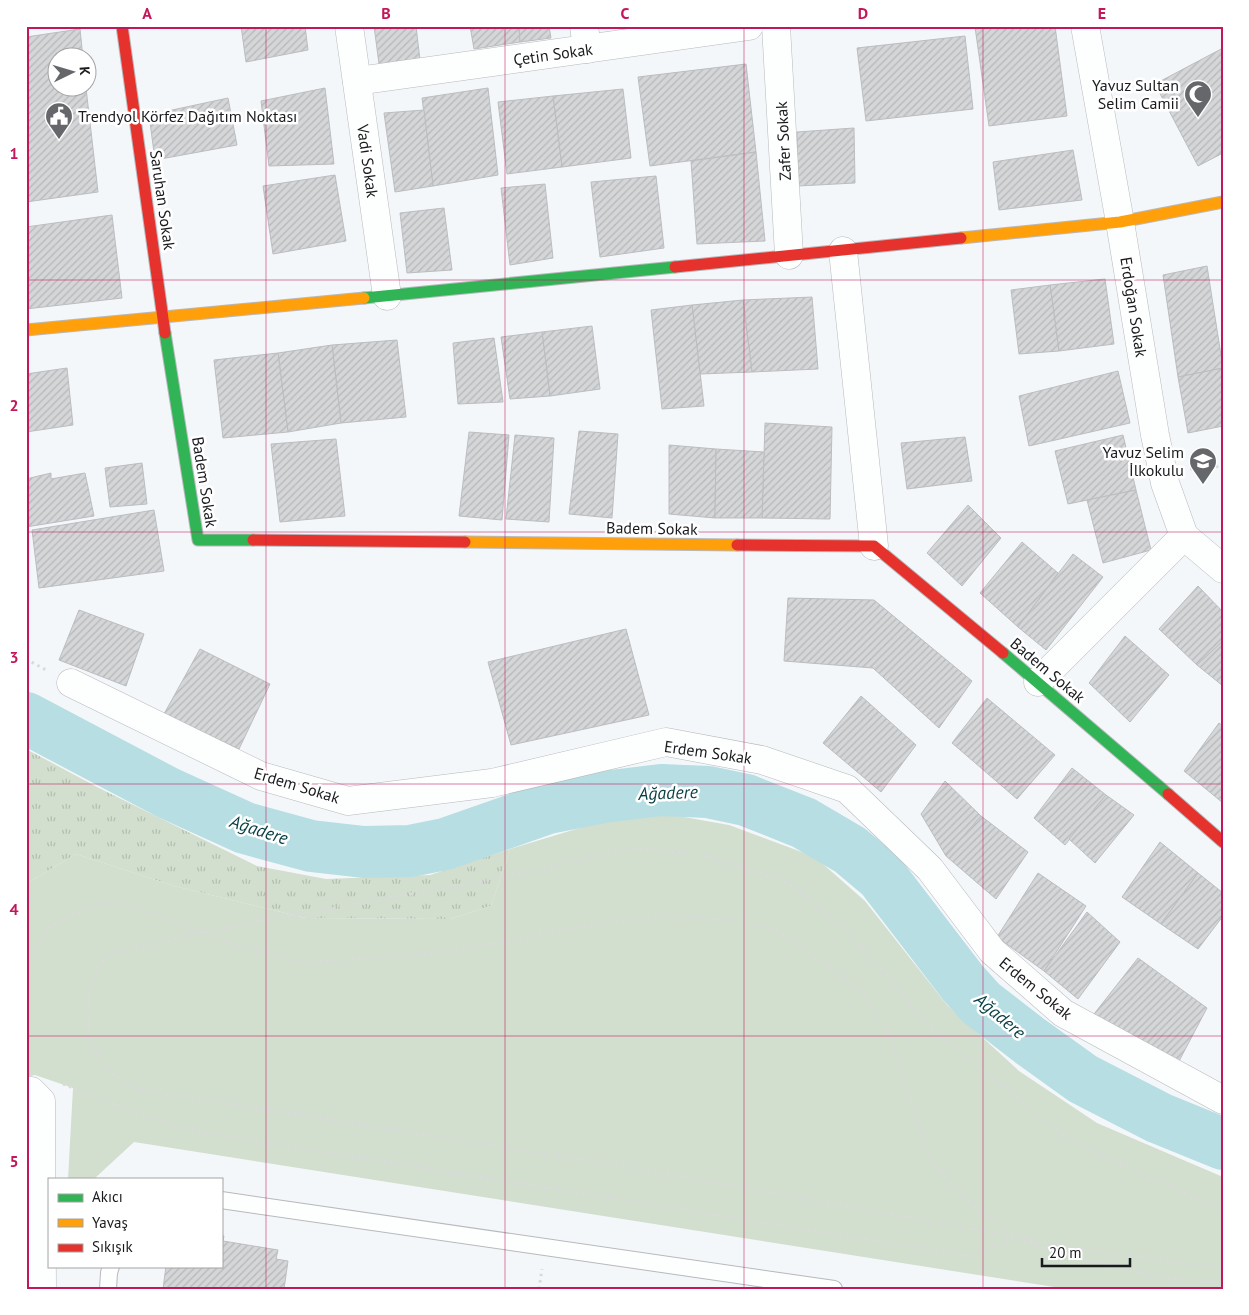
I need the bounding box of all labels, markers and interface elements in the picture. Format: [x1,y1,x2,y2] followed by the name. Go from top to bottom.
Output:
[142,3,152,23] text: A
[381,3,391,23] text: B
[621,3,630,23] text: C
[858,3,868,23] text: D
[1098,3,1106,23] text: E
[512,38,594,69] street label: Çetin Sokak
[48,48,98,98] north arrow
[76,66,94,76] text: K
[1092,75,1179,113] place label: Yavuz Sultan Selim Camii
[1183,79,1213,118] mosque icon: Yavuz Sultan Selim Camii
[771,100,795,181] street label: Zafer Sokak
[44,101,74,140] public building icon: Trendyol Körfez Dağıtım Noktası
[78,106,297,126] place label: Trendyol Körfez Dağıtım Noktası
[353,122,383,199] street label: Vadi Sokak
[9,143,19,163] text: 1
[146,149,180,252] street label: Saruhan Sokak
[1116,256,1152,359] street label: Erdoğan Sokak
[9,395,19,415] text: 2
[188,435,222,529] street label: Badem Sokak
[1102,442,1184,480] place label: Yavuz Selim İlkokulu
[1188,446,1218,485] school or university icon: Yavuz Selim İlkokulu
[606,517,698,539] street label: Badem Sokak
[1006,633,1090,707] street label: Badem Sokak
[9,647,19,667] text: 3
[663,736,753,768] street label: Erdem Sokak
[252,763,342,808] street label: Erdem Sokak
[637,780,699,805] water label: Ağadere
[226,809,292,850] water label: Ağadere
[9,899,19,919] text: 4
[995,952,1077,1024] street label: Erdem Sokak
[969,987,1031,1044] water label: Ağadere
[9,1151,19,1171] text: 5
[48,1178,222,1268] legend
[92,1187,123,1206] text: Akıcı
[92,1213,128,1232] text: Yavaş
[1042,1235,1129,1267] scale bar
[92,1237,134,1256] text: Sıkışık
[1049,1243,1082,1262] text: 20 m

